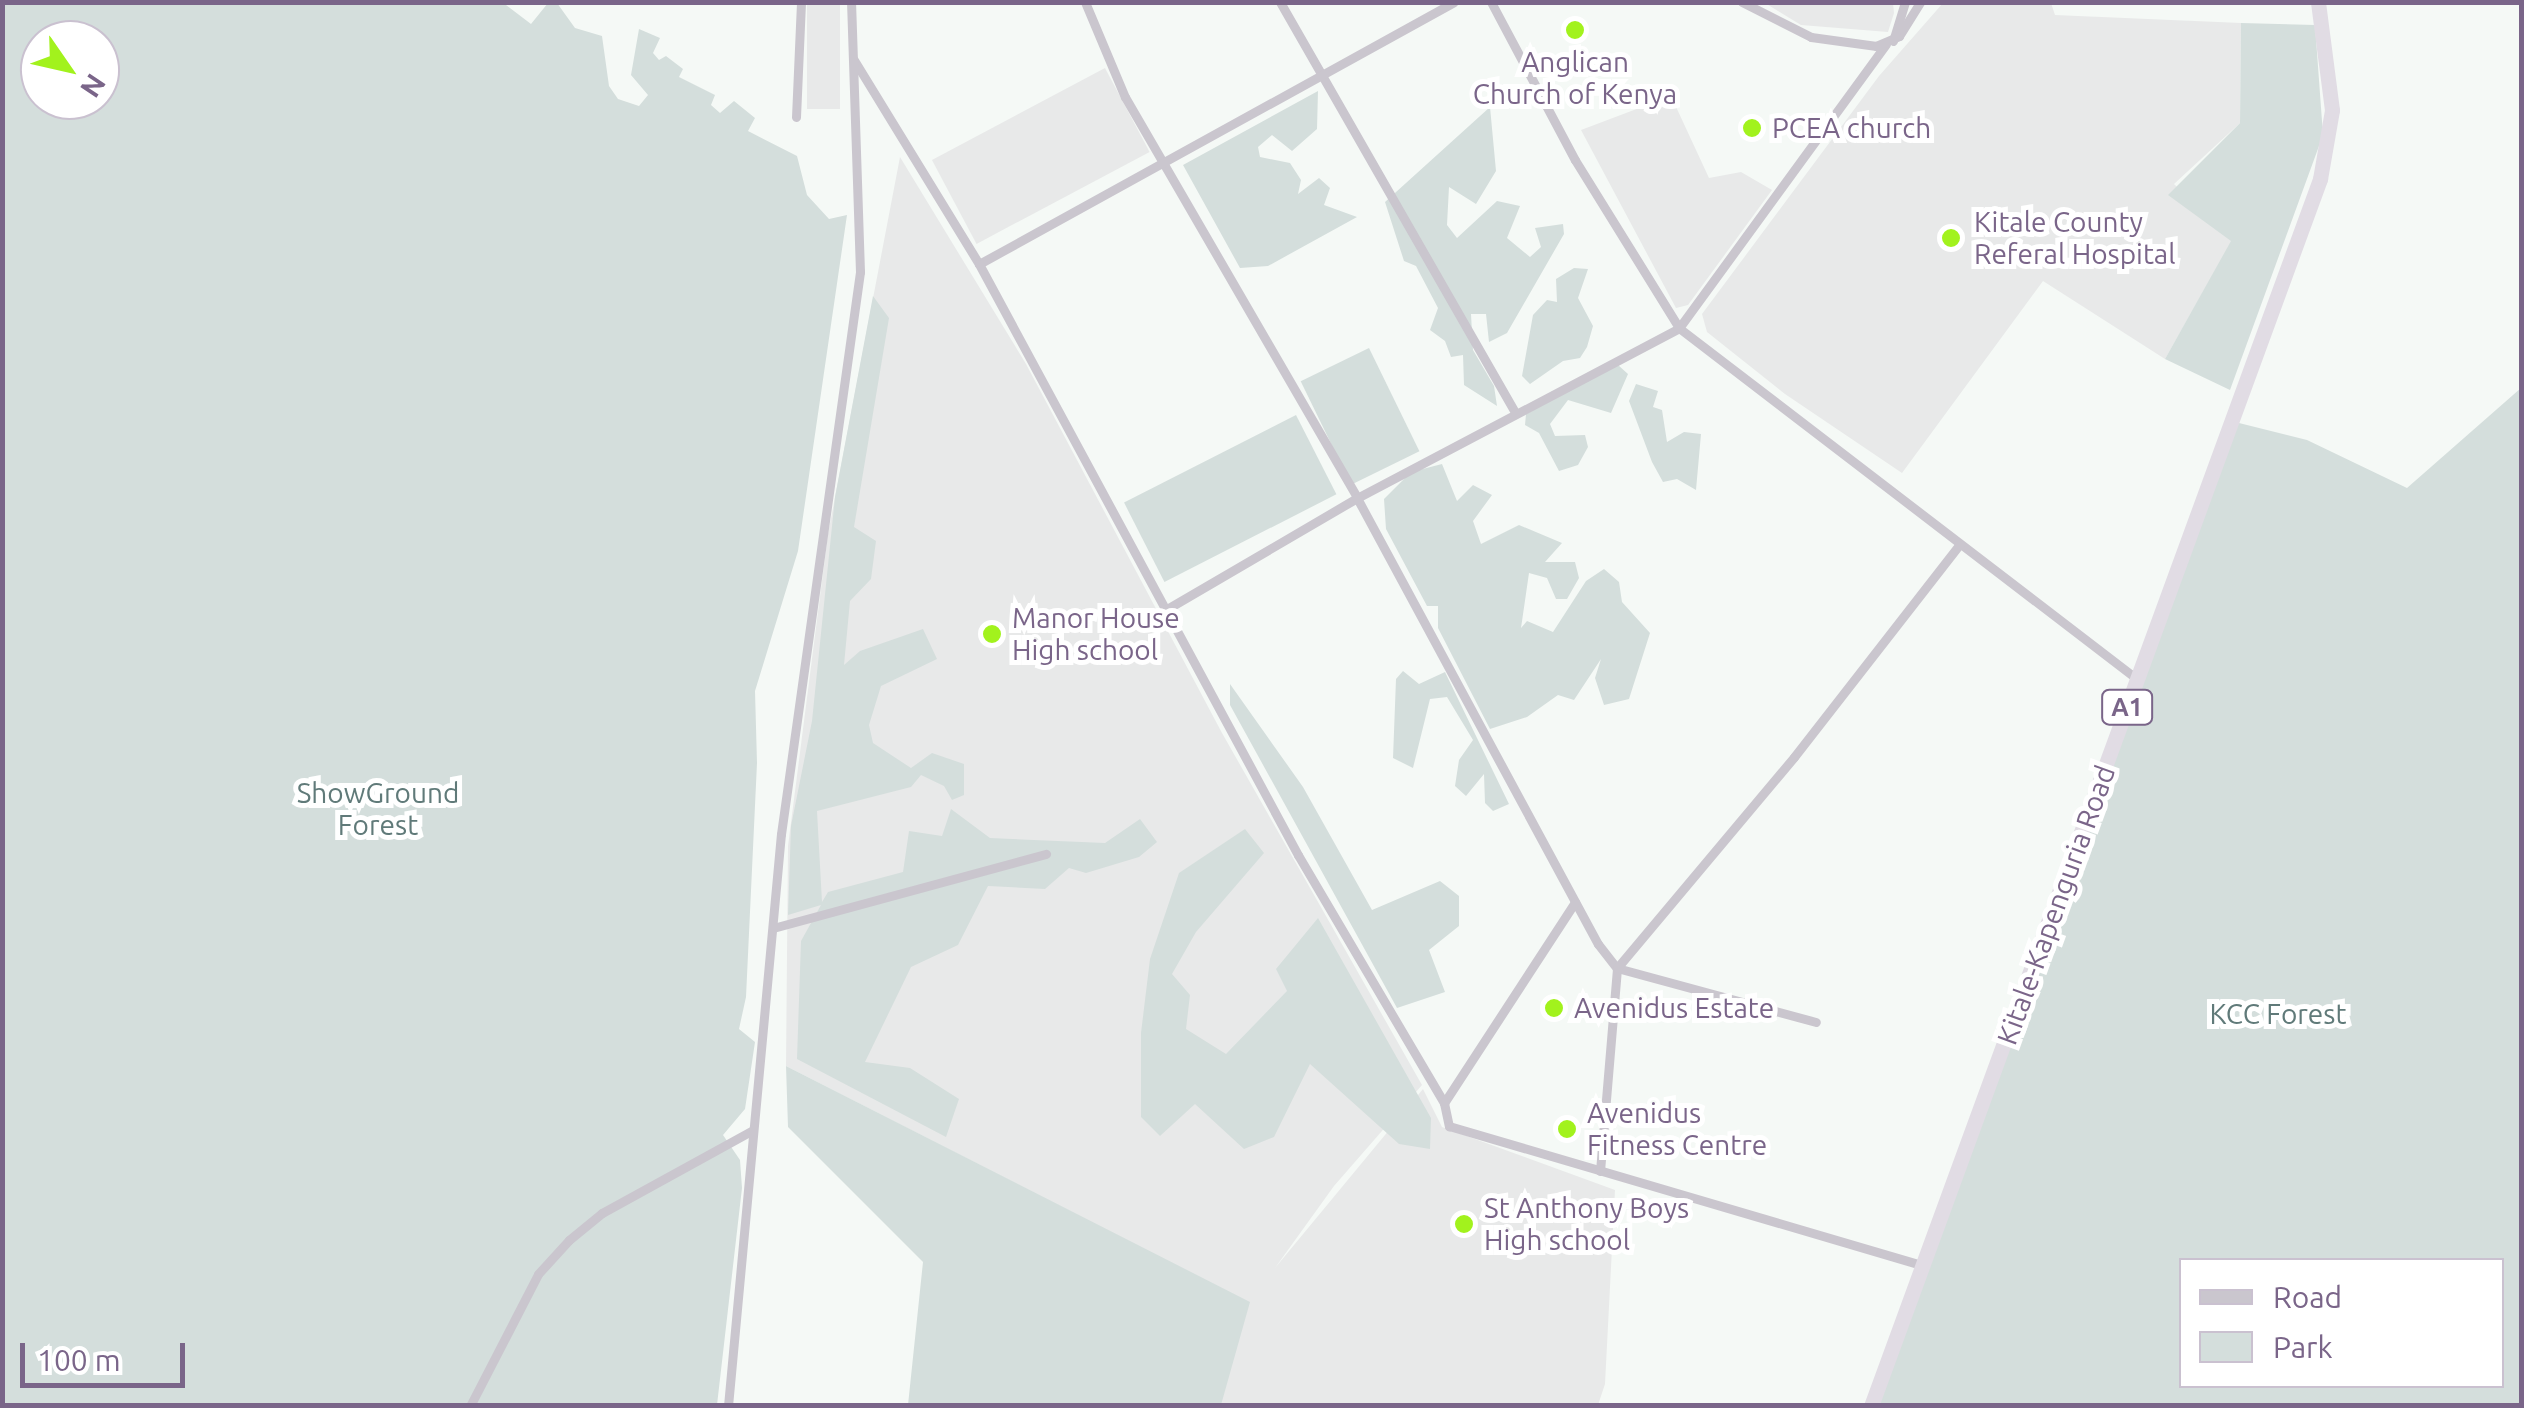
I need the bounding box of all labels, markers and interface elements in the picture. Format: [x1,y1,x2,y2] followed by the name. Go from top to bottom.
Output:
[1564,19,1586,41] marker: Anglican Church of Kenya
[20,20,120,120] north arrow
[1473,45,1677,111] place label: Anglican Church of Kenya
[75,69,112,103] text: N
[1772,111,1931,145] place label: PCEA church
[1741,117,1763,139] marker: PCEA church
[1974,205,2176,271] place label: Kitale County Referal Hospital
[1938,225,1964,251] marker: Kitale County Referal Hospital
[1012,601,1180,667] place label: Manor House High school
[981,623,1003,645] marker: Manor House High school
[2100,687,2154,727] road number: A1
[1990,761,2122,1049] street label: Kitale-Kapenguria Road
[297,776,459,842] park label: ShowGround Forest
[1574,991,1774,1025] place label: Avenidus Estate
[1543,997,1565,1019] marker: Avenidus Estate
[2210,997,2346,1031] park label: KCC Forest
[1587,1096,1767,1162] place label: Avenidus Fitness Centre
[1556,1118,1578,1140] marker: Avenidus Fitness Centre
[1484,1191,1689,1257] place label: St Anthony Boys High school
[1453,1213,1475,1235] marker: St Anthony Boys High school
[2179,1258,2504,1388] legend
[2273,1280,2342,1314] text: Road
[25,1323,190,1385] scale bar
[2273,1330,2333,1364] text: Park
[37,1343,121,1377] text: 100 m

